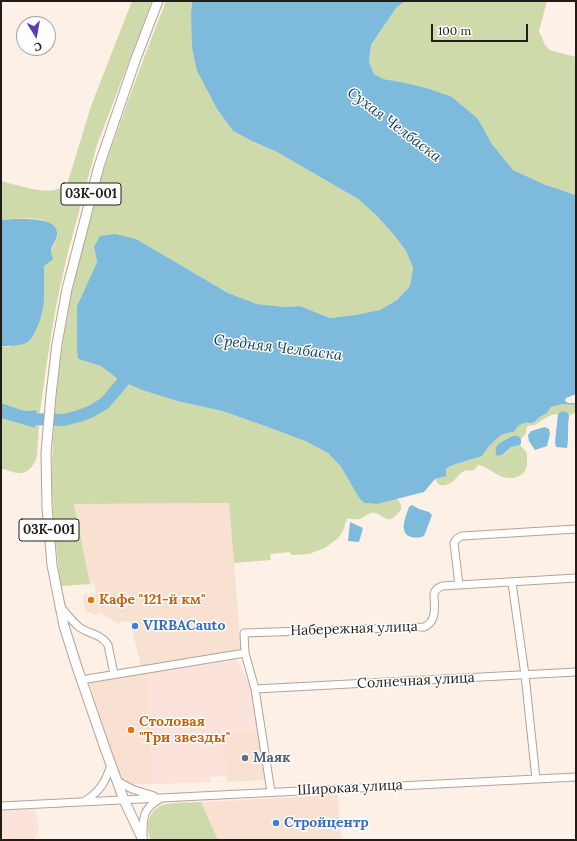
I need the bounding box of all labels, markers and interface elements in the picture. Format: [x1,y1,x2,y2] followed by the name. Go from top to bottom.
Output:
[16,16,56,56] north arrow
[433,16,530,42] scale bar
[438,23,471,38] text: 100 m
[33,39,43,54] text: С
[343,84,445,166] water label: Сухая Челбаска
[61,183,121,205] road number: 03К-001
[213,331,343,365] water label: Средняя Челбаска
[19,519,79,541] road number: 03К-001
[99,592,206,608] place label: Кафе "121-й км"
[86,595,96,605] marker: Кафе "121-й км"
[143,618,225,634] place label: VIRBACauto
[290,618,418,640] street label: Набережная улица
[130,621,140,631] marker: VIRBACauto
[357,670,475,692] street label: Солнечная улица
[139,714,230,746] place label: Столовая "Три звезды"
[126,725,136,735] marker: Столовая "Три звезды"
[253,750,291,766] place label: Маяк
[240,753,250,763] marker: Маяк
[297,777,403,799] street label: Широкая улица
[284,815,369,831] place label: Стройцентр
[271,818,281,828] marker: Стройцентр

